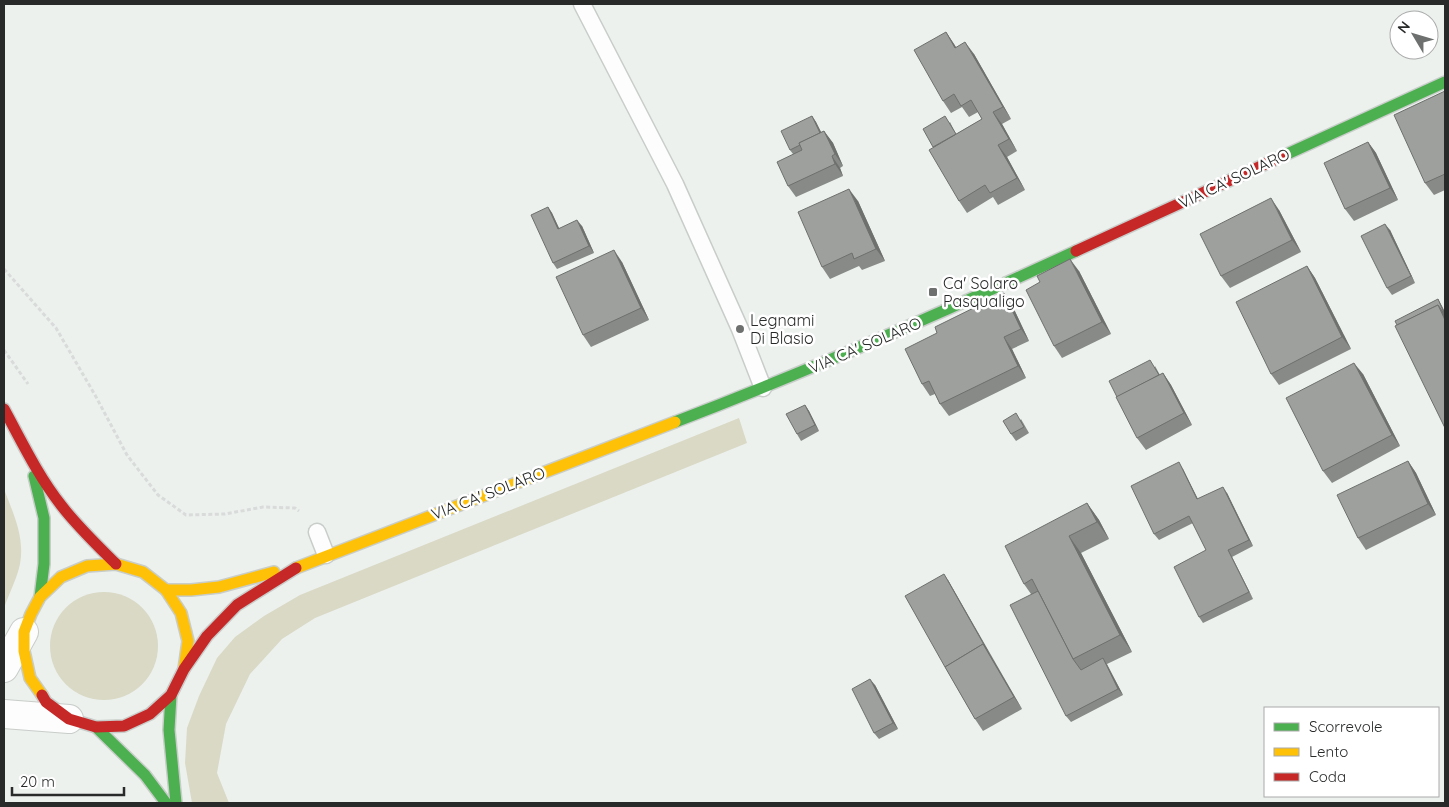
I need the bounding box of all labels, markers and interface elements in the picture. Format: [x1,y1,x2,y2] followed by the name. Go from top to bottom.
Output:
[1389,10,1439,60] north arrow
[1393,17,1414,37] text: N
[1175,143,1293,213] street label: VIA CA' SOLARO
[943,273,1025,311] place label: Ca' Solaro Pasqualigo
[927,286,939,298] marker: Ca' Solaro Pasqualigo
[750,310,814,348] place label: Legnami Di Blasio
[806,312,924,378] street label: VIA CA' SOLARO
[734,323,746,335] marker: Legnami Di Blasio
[428,462,548,524] street label: VIA CA' SOLARO
[1264,707,1439,797] legend
[1309,717,1383,736] text: Scorrevole
[1309,742,1348,761] text: Lento
[12,764,125,796] scale bar
[1309,767,1346,786] text: Coda
[20,772,55,791] text: 20 m

